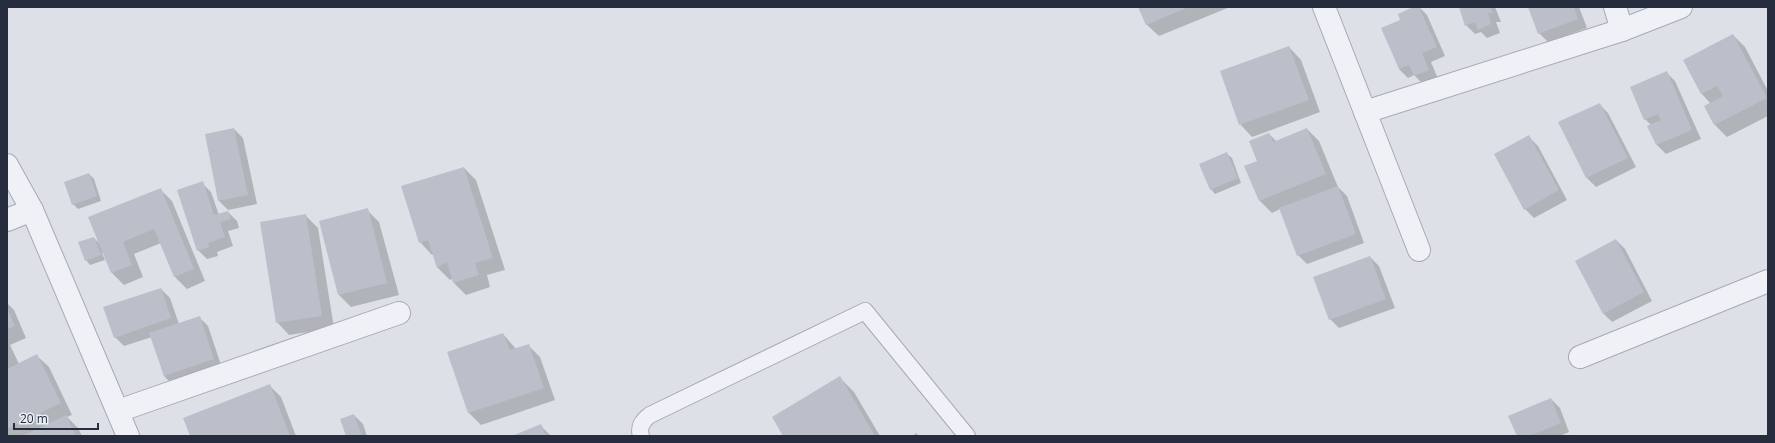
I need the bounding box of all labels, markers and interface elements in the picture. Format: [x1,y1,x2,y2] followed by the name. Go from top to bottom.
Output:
[14,405,98,431] scale bar
[20,410,48,427] text: 20 m

